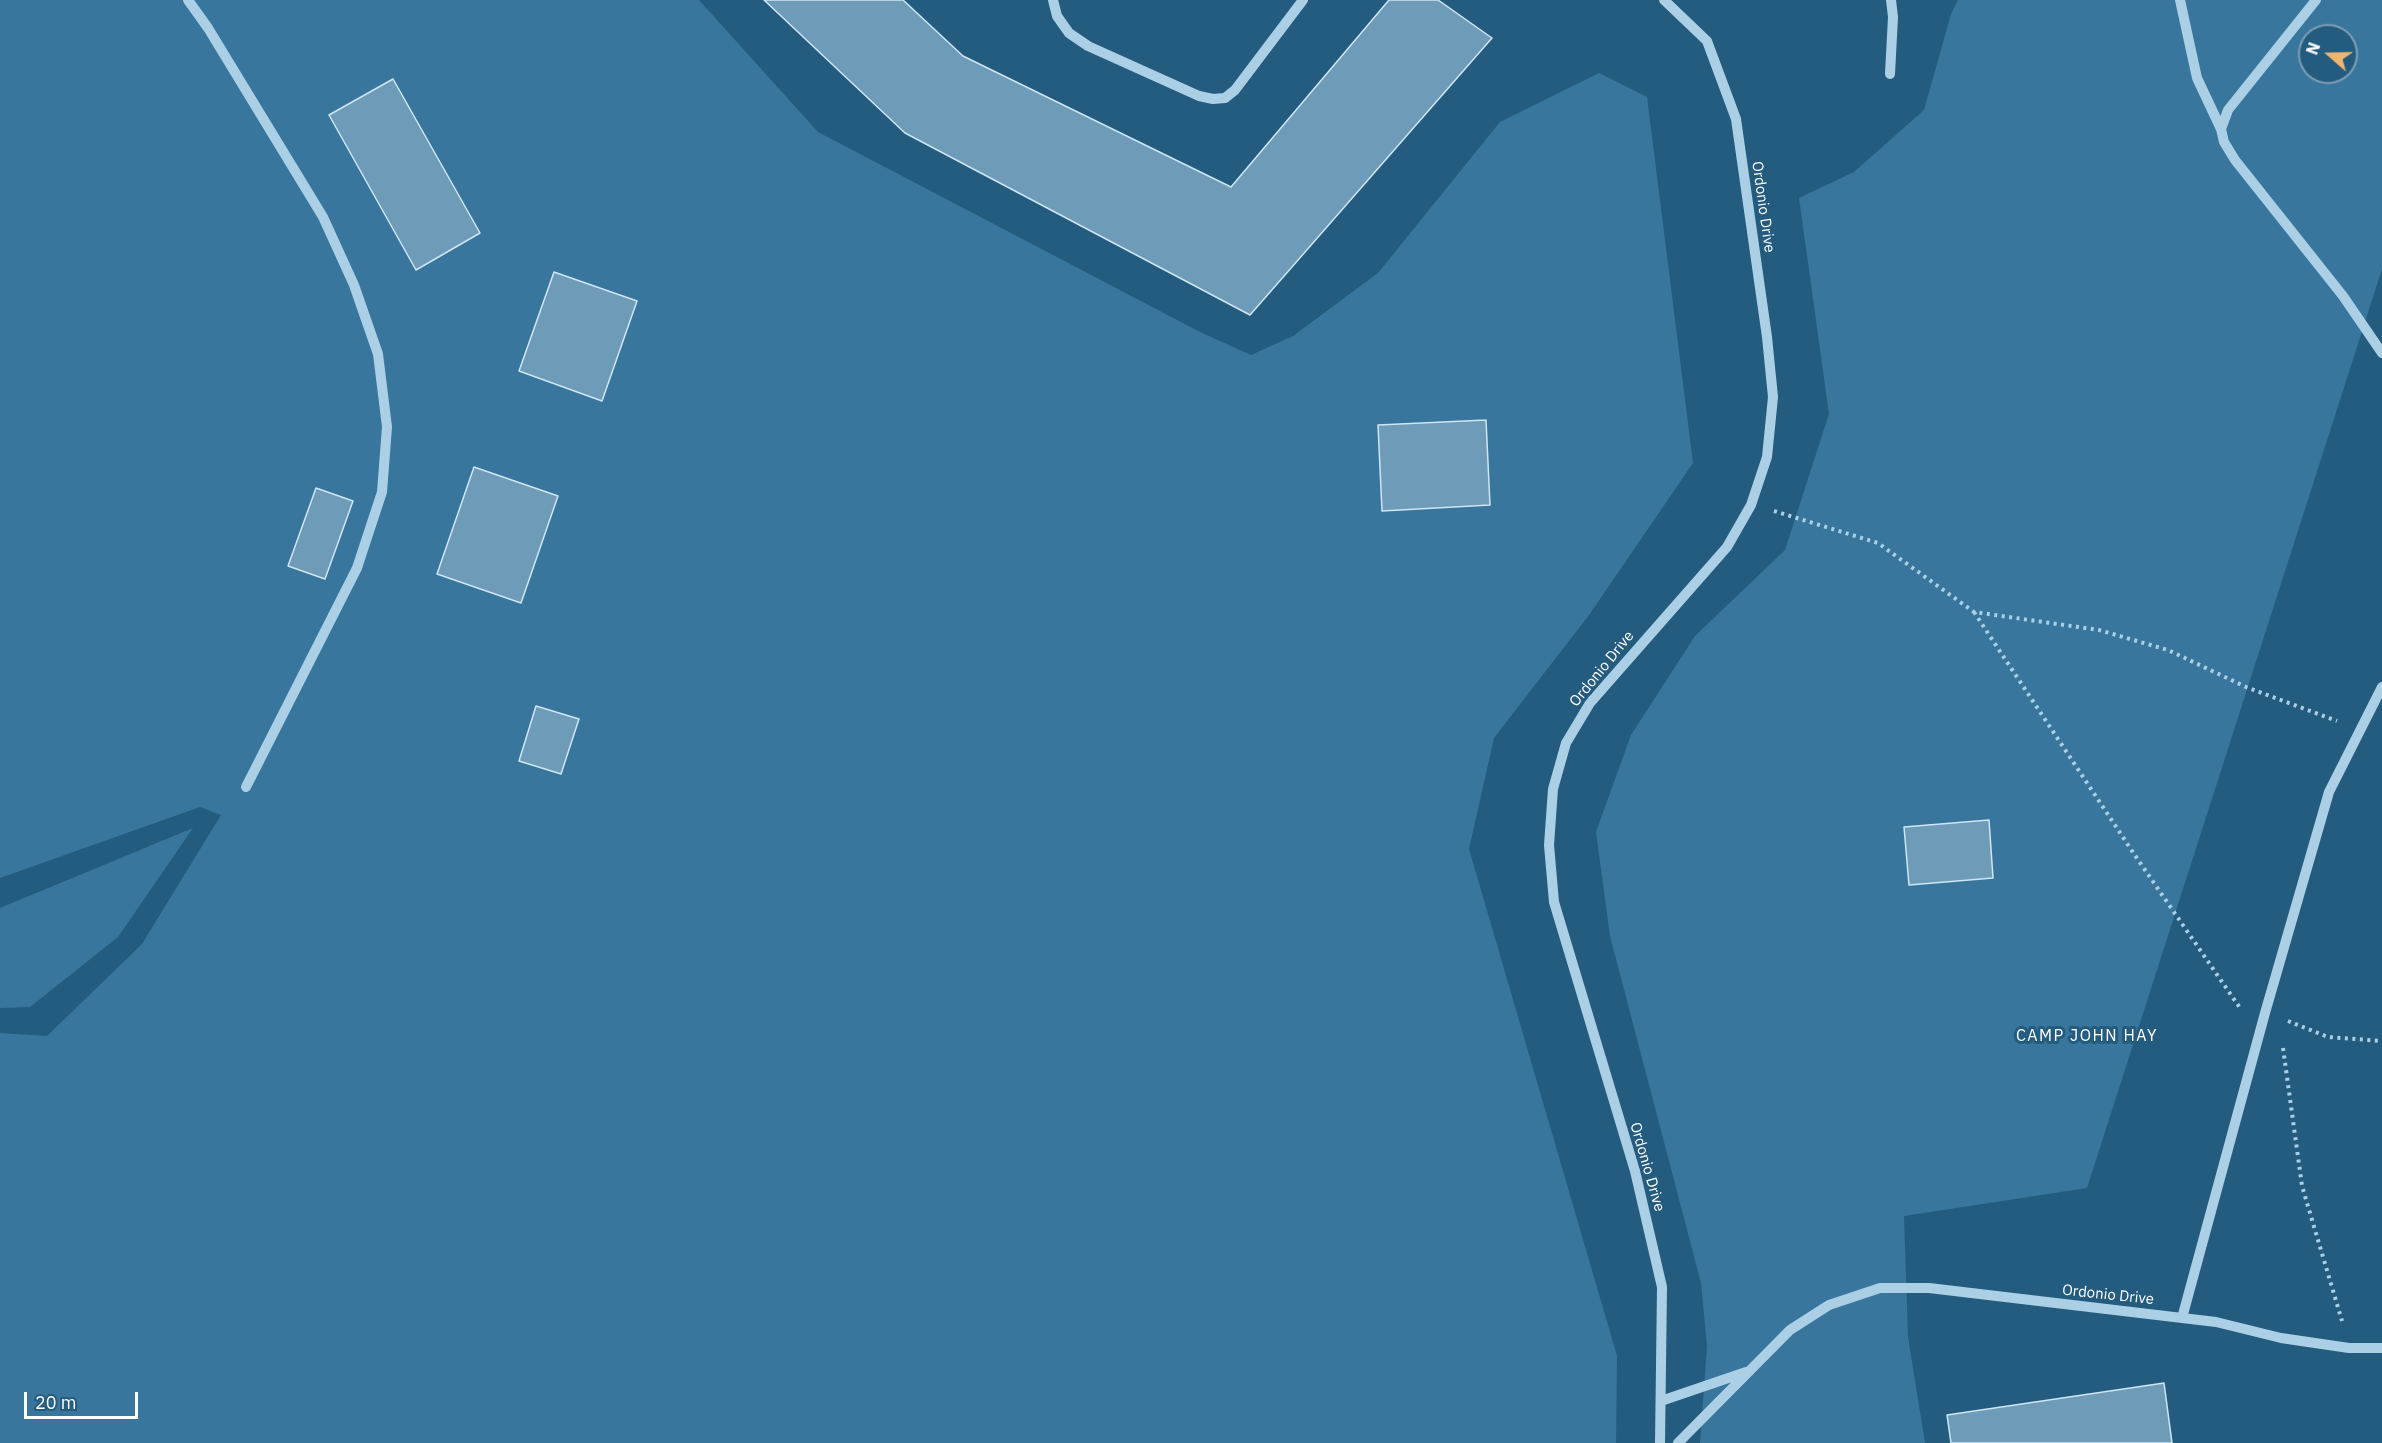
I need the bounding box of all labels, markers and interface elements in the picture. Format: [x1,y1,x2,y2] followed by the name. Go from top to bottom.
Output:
[2298,24,2358,84] north arrow
[2302,40,2324,57] text: N
[1748,160,1778,254] street label: Ordonio Drive
[1566,628,1638,710] street label: Ordonio Drive
[2016,1026,2158,1046] district label: CAMP JOHN HAY
[1626,1120,1668,1214] street label: Ordonio Drive
[2061,1281,2155,1309] street label: Ordonio Drive
[27,1380,141,1418] scale bar
[35,1391,77,1414] text: 20 m

